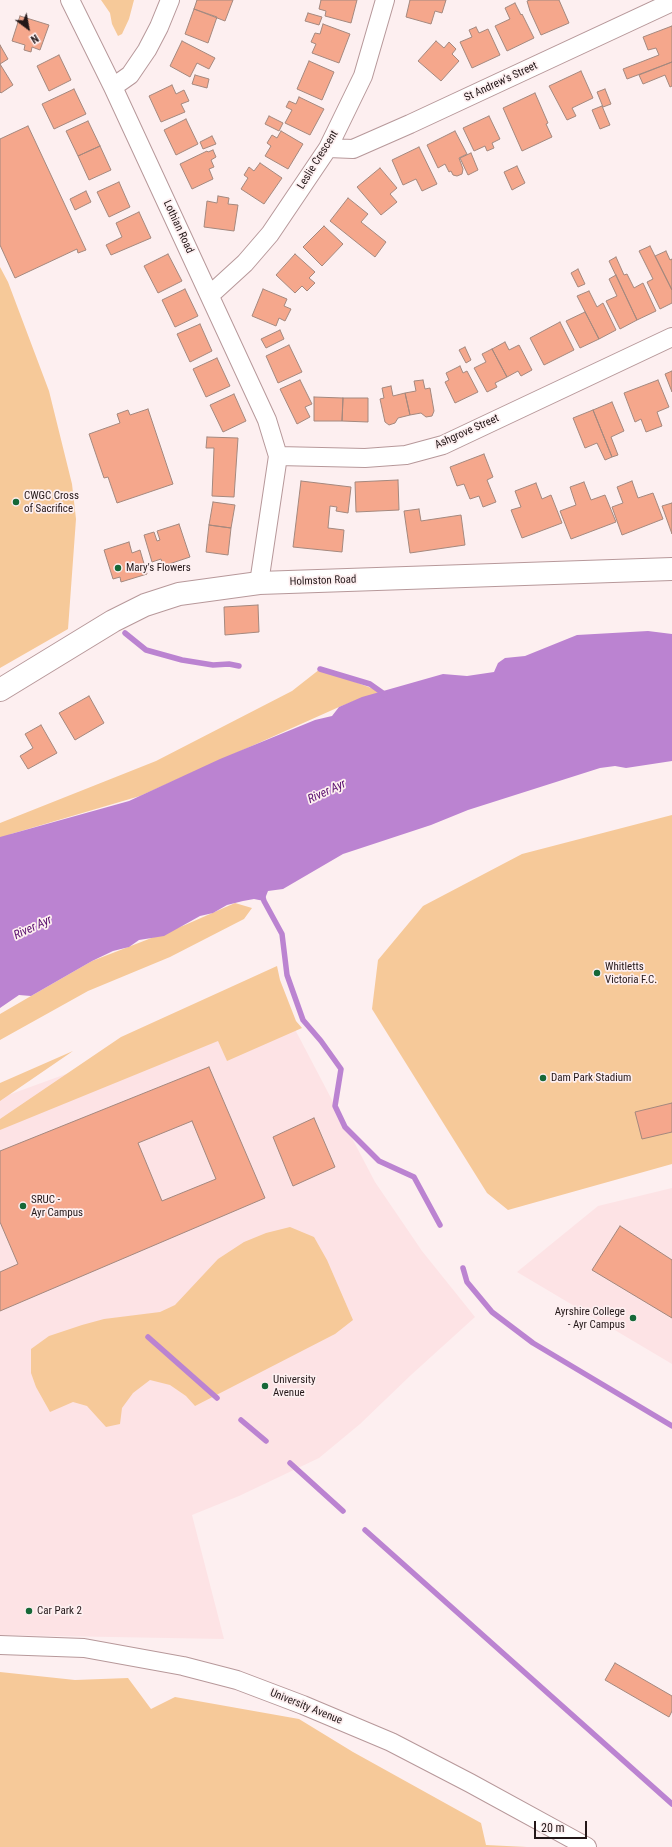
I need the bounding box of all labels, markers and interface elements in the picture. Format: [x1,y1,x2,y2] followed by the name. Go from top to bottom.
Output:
[8,8,48,48] north arrow
[28,31,41,46] text: N
[462,59,540,105] street label: St Andrew's Street
[295,128,341,192] street label: Leslie Crescent
[160,198,196,256] street label: Lothian Road
[433,412,501,452] street label: Ashgrove Street
[24,489,79,515] place label: CWGC Cross of Sacrifice
[11,497,21,507] marker: CWGC Cross of Sacrifice
[126,561,191,575] place label: Mary's Flowers
[113,563,123,573] marker: Mary's Flowers
[289,573,357,589] street label: Holmston Road
[306,777,348,807] water label: River Ayr
[12,913,54,943] water label: River Ayr
[605,960,657,986] place label: Whitletts Victoria F.C.
[592,968,602,978] marker: Whitletts Victoria F.C.
[551,1071,631,1085] place label: Dam Park Stadium
[538,1073,548,1083] marker: Dam Park Stadium
[31,1193,83,1219] place label: SRUC - Ayr Campus
[18,1201,28,1211] marker: SRUC - Ayr Campus
[555,1305,625,1331] place label: Ayrshire College - Ayr Campus
[628,1313,638,1323] marker: Ayrshire College - Ayr Campus
[273,1373,316,1399] place label: University Avenue
[260,1381,270,1391] marker: University Avenue
[37,1604,82,1618] place label: Car Park 2
[24,1606,34,1616] marker: Car Park 2
[268,1687,344,1727] street label: University Avenue
[536,1813,589,1839] scale bar
[541,1821,565,1835] text: 20 m

